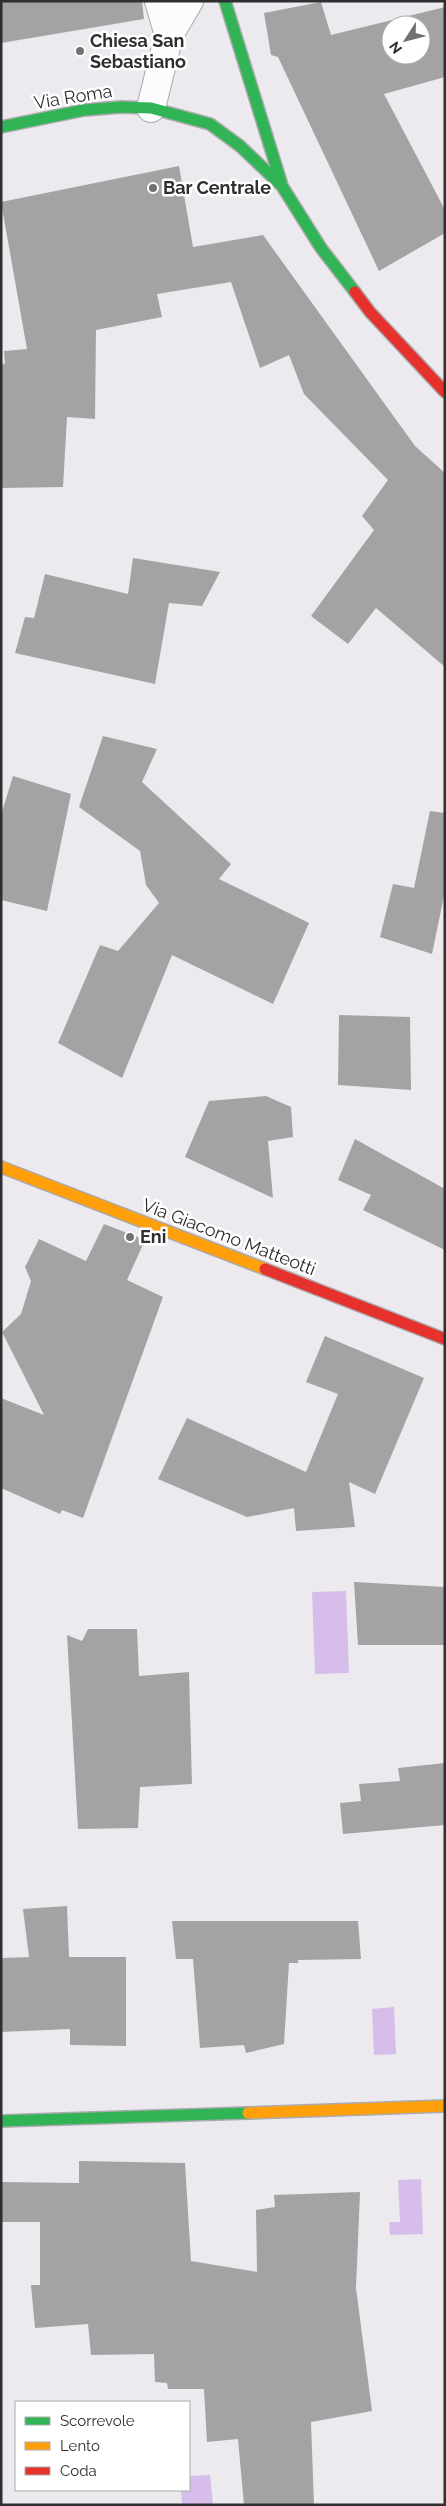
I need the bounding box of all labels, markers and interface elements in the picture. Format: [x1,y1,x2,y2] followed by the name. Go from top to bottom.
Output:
[381,15,431,65] north arrow
[90,30,186,72] place label: Chiesa San Sebastiano
[386,39,405,57] text: N
[74,45,86,57] marker: Chiesa San Sebastiano
[32,80,114,113] street label: Via Roma
[163,177,271,198] place label: Bar Centrale
[147,182,159,194] marker: Bar Centrale
[140,1194,319,1279] street label: Via Giacomo Matteotti
[140,1226,166,1247] place label: Eni
[124,1231,136,1243] marker: Eni
[15,2401,190,2491] legend
[60,2412,135,2430] text: Scorrevole
[60,2437,100,2455] text: Lento
[60,2462,97,2480] text: Coda

